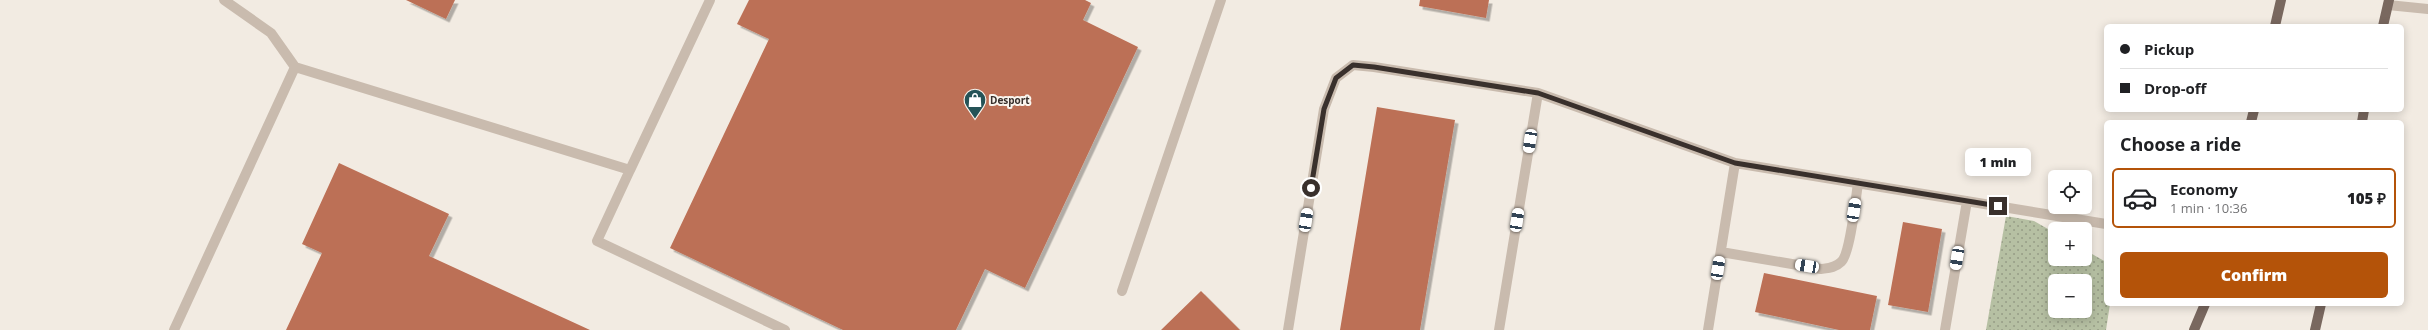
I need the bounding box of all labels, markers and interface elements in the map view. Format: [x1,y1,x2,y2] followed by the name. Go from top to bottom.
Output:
[2144,39,2194,59] text: Pickup
[2144,78,2206,98] text: Drop-off
[962,87,988,120] shop icon: Desport
[990,93,1030,107] place label: Desport
[1522,128,1538,154] car
[2120,132,2241,156] text: Choose a ride
[1965,148,2031,176] callout: 1 min
[1980,153,2016,171] text: 1 min
[2048,170,2092,318] map controls
[2048,170,2092,214] button: locate
[1302,179,1320,197] route start
[2170,179,2238,199] text: Economy
[2122,180,2158,216] icon: car
[2347,188,2386,208] text: 105 ₽
[1846,197,1862,223] car
[1989,197,2007,215] route end
[2170,199,2247,217] text: 1 min · 10:36
[1298,207,1314,233] car
[1509,207,1525,233] car
[2048,222,2092,266] button: +
[1949,245,1965,271] car
[2120,252,2388,298] button: Confirm
[1710,255,1726,281] car
[1794,258,1820,274] car
[2048,274,2092,318] button: −

